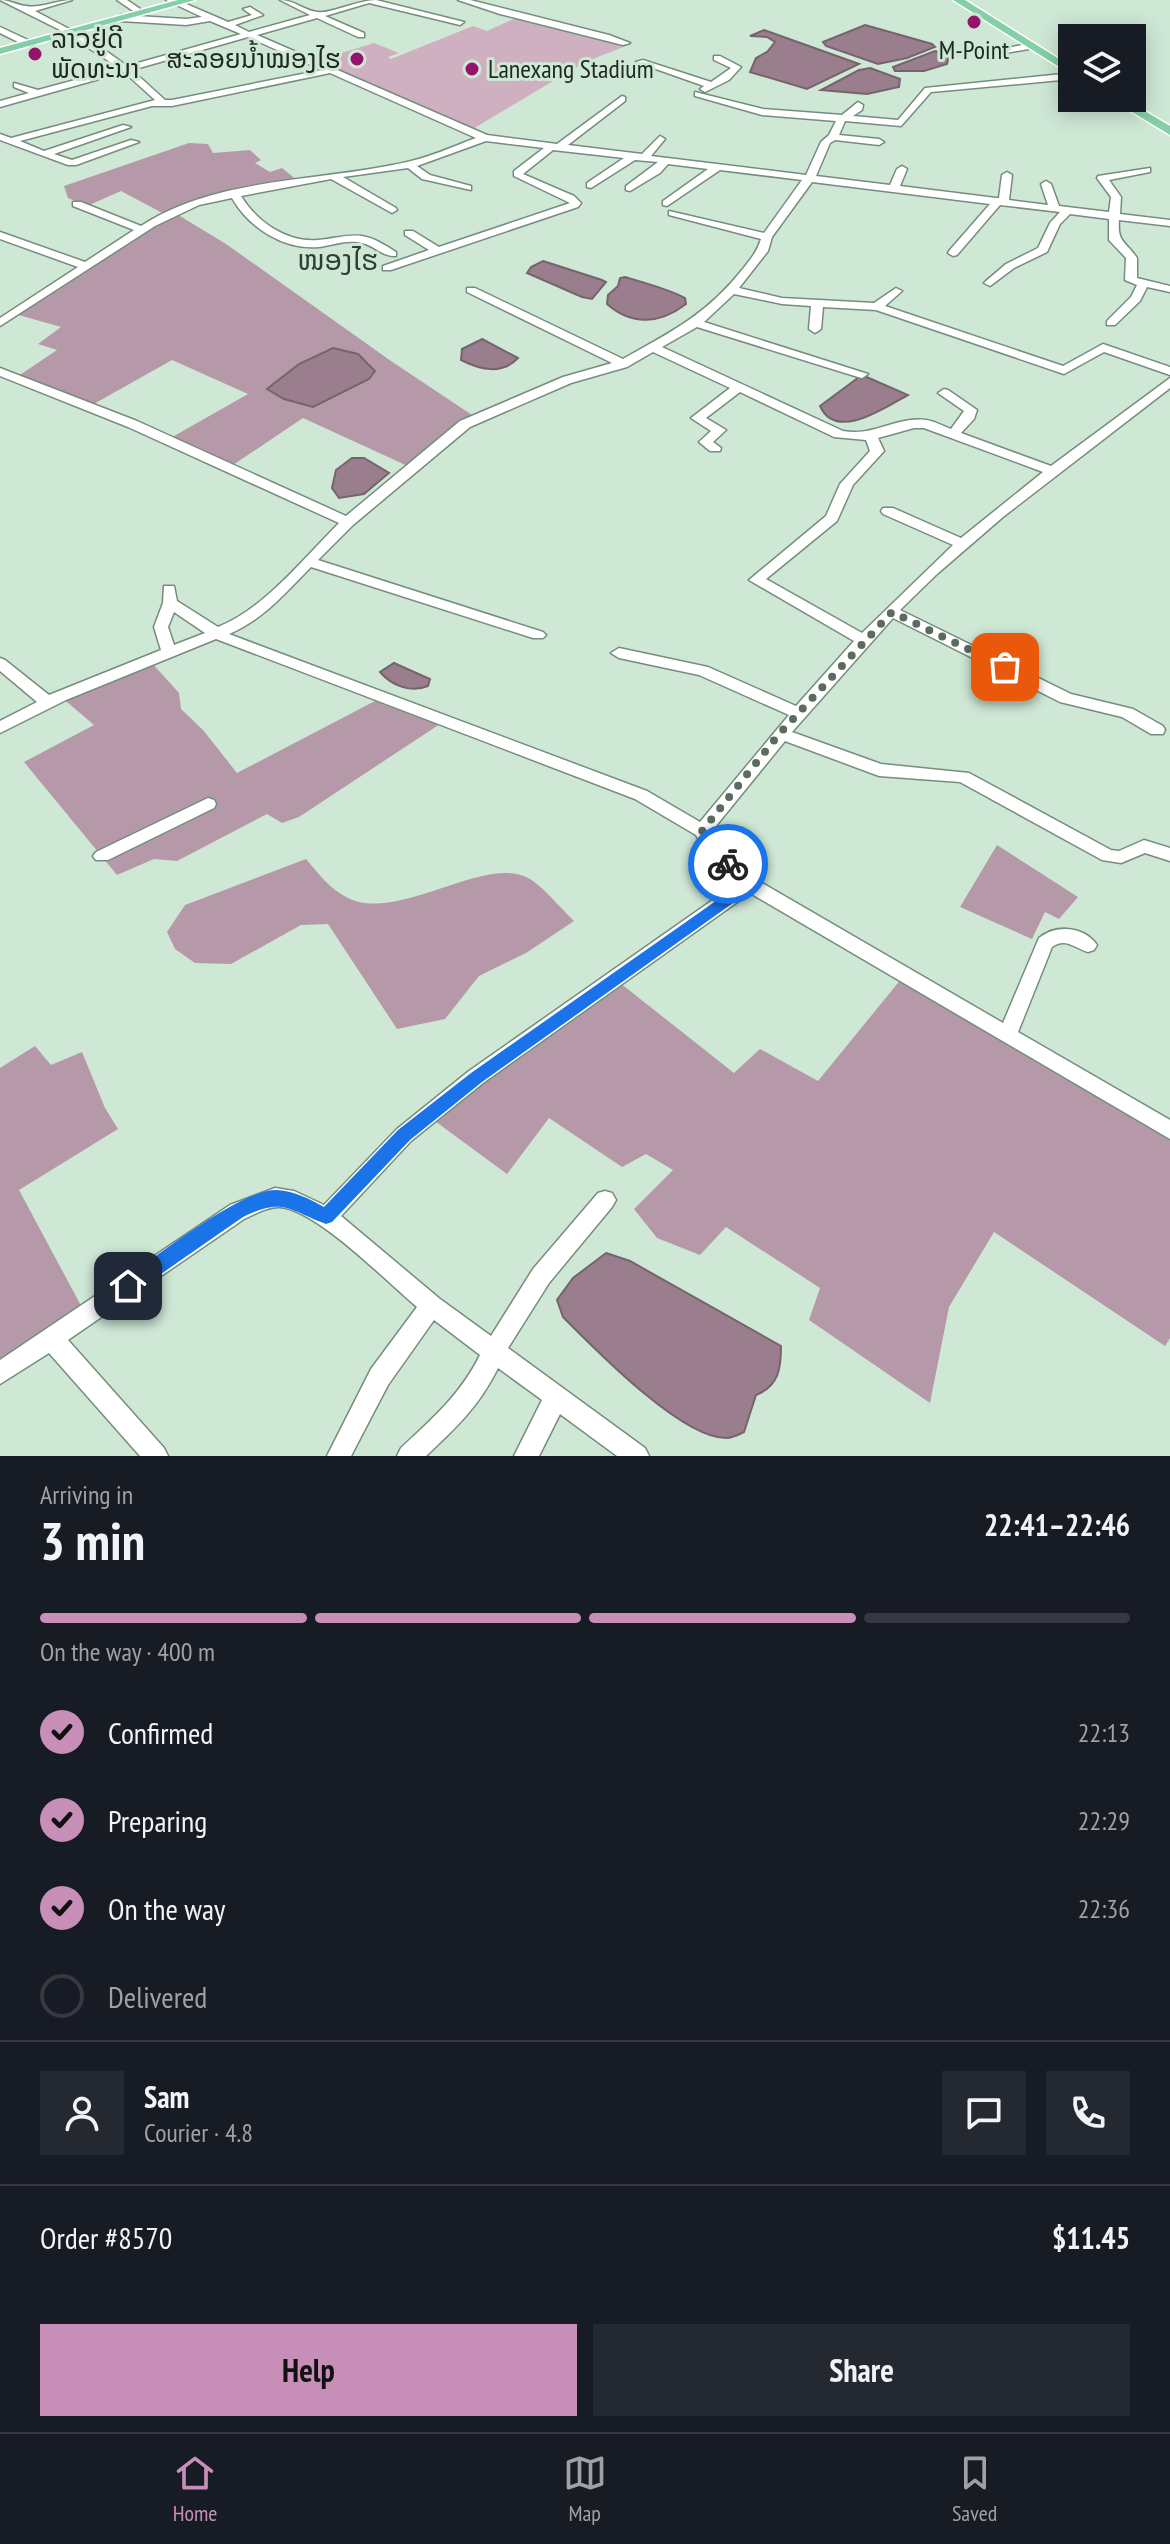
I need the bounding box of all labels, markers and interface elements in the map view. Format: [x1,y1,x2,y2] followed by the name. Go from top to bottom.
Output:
[965,13,983,31] marker: M-Point
[51,22,140,85] place label: ລາວຢູ່ດີ ພັດທະນາ
[1058,24,1146,112] map controls
[1058,24,1146,112] button: layers
[939,33,1009,66] place label: M-Point
[166,40,341,75] place label: ສະລອຍນ້ຳໝອງໄຮ
[26,45,44,63] marker: ລາວຢູ່ດີ ພັດທະນາ
[348,50,366,68] marker: ສະລອຍນ້ຳໝອງໄຮ
[488,52,654,85] place label: Lanexang Stadium
[463,60,481,78] marker: Lanexang Stadium
[297,241,379,278] district label: ໜອງໄຮ
[971,633,1039,701] pin
[983,645,1027,689] icon: bag
[688,824,768,904] courier
[706,842,750,886] icon: bike
[94,1252,162,1320] pin
[106,1264,150,1308] icon: home
[40,1478,133,1511] text: Arriving in
[984,1505,1130,1544] text: 22:41–22:46
[40,1507,145,1574] text: 3 min
[40,1635,215,1668] text: On the way · 400 m
[40,1710,84,1754] icon: check
[108,1713,213,1752] text: Confirmed
[1078,1716,1130,1749] text: 22:13
[40,1798,84,1842] icon: check
[108,1801,207,1840] text: Preparing
[1078,1804,1130,1837] text: 22:29
[40,1886,84,1930] icon: check
[108,1889,225,1928] text: On the way
[1078,1892,1130,1925] text: 22:36
[108,1977,207,2016] text: Delivered
[40,2071,124,2155] button: person
[942,2071,1026,2155] button: chat
[1046,2071,1130,2155] button: phone
[144,2077,189,2116] text: Sam
[144,2116,253,2149] text: Courier · 4.8
[40,2218,172,2257] text: Order #8570
[1052,2218,1130,2257] text: $11.45
[40,2324,577,2416] button: Help
[593,2324,1130,2416] button: Share
[173,2451,217,2527] tab: Home
[563,2451,607,2527] tab: Map
[952,2451,997,2527] tab: Saved

